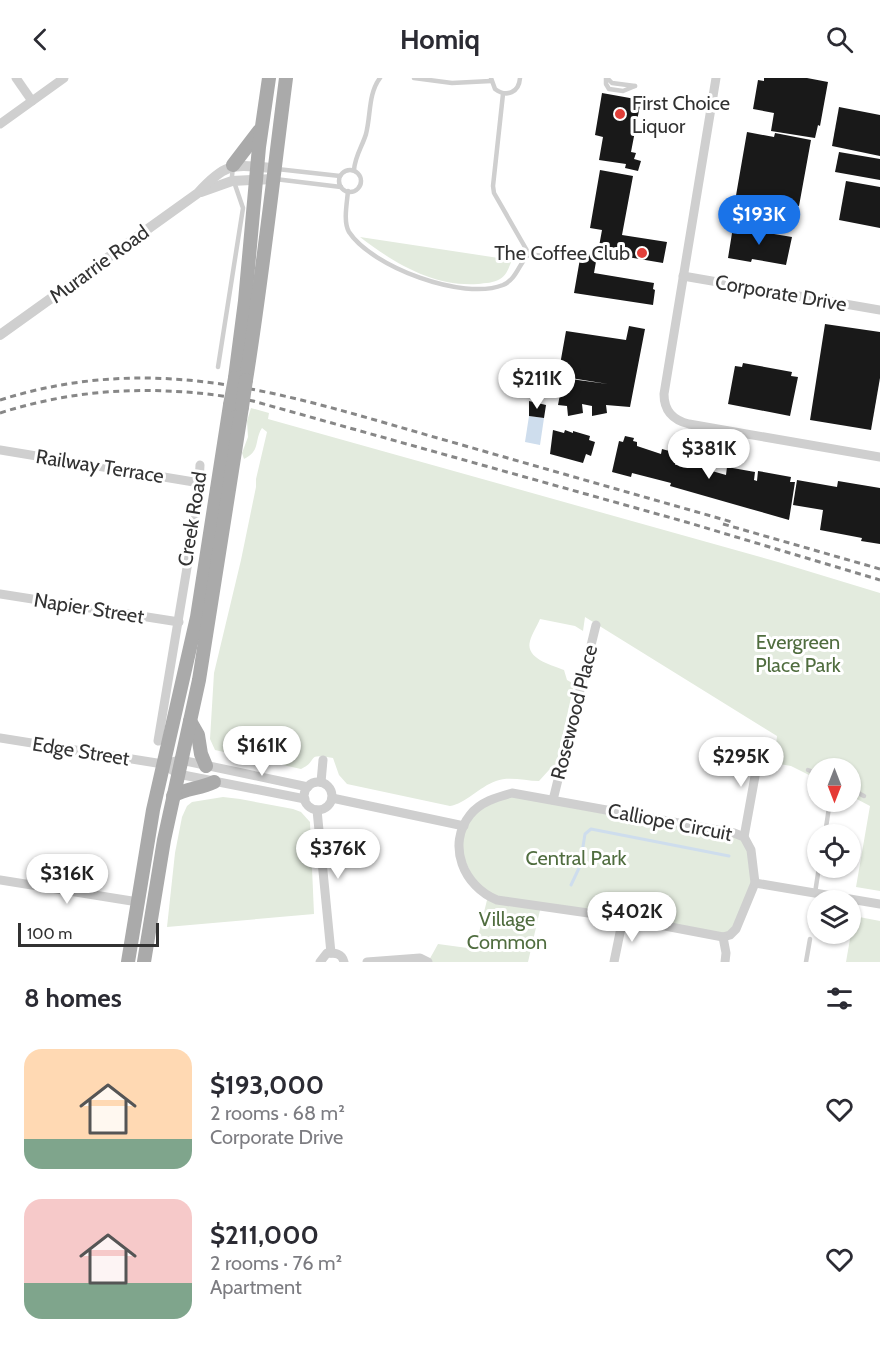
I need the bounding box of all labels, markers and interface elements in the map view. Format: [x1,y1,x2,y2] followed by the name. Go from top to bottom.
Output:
[24,23,57,56] icon: back
[400,23,480,56] text: Homiq
[823,23,856,56] icon: search
[632,91,730,138] place label: First Choice Liquor
[613,107,627,121] marker: First Choice Liquor
[717,195,801,246] pin: $193K
[732,202,786,226] text: $193K
[45,220,153,308] street label: Murarrie Road
[494,241,630,265] place label: The Coffee Club
[635,246,649,260] marker: The Coffee Club
[713,270,849,316] street label: Corporate Drive
[495,359,579,410] pin: $211K
[512,366,562,390] text: $211K
[667,429,751,480] pin: $381K
[682,436,736,460] text: $381K
[34,444,166,488] street label: Railway Terrace
[173,470,211,568] street label: Creek Road
[32,587,146,629] street label: Napier Street
[755,630,841,677] park label: Evergreen Place Park
[546,642,602,782] street label: Rosewood Place
[220,726,304,777] pin: $161K
[31,731,132,771] street label: Edge Street
[237,733,287,757] text: $161K
[699,737,783,788] pin: $295K
[713,744,769,768] text: $295K
[807,758,861,812] north arrow
[807,758,861,944] map controls
[606,798,735,846] street label: Calliope Circuit
[807,824,861,878] button: locate
[296,829,380,880] pin: $376K
[310,836,366,860] text: $376K
[525,846,627,870] park label: Central Park
[25,854,109,905] pin: $316K
[40,861,94,885] text: $316K
[807,890,861,944] button: layers
[590,892,674,943] pin: $402K
[601,899,663,923] text: $402K
[467,907,547,954] park label: Village Common
[18,920,159,948] scale bar
[27,924,72,943] text: 100 m
[24,982,122,1014] text: 8 homes
[823,982,856,1015] icon: filters
[210,1069,324,1101] text: $193,000
[72,1073,144,1145] icon: home
[823,1093,856,1126] icon: heart
[210,1101,345,1125] text: 2 rooms · 68 m²
[210,1125,343,1149] text: Corporate Drive
[210,1219,319,1251] text: $211,000
[72,1223,144,1295] icon: home
[823,1243,856,1276] icon: heart
[210,1251,342,1275] text: 2 rooms · 76 m²
[210,1275,302,1299] text: Apartment

